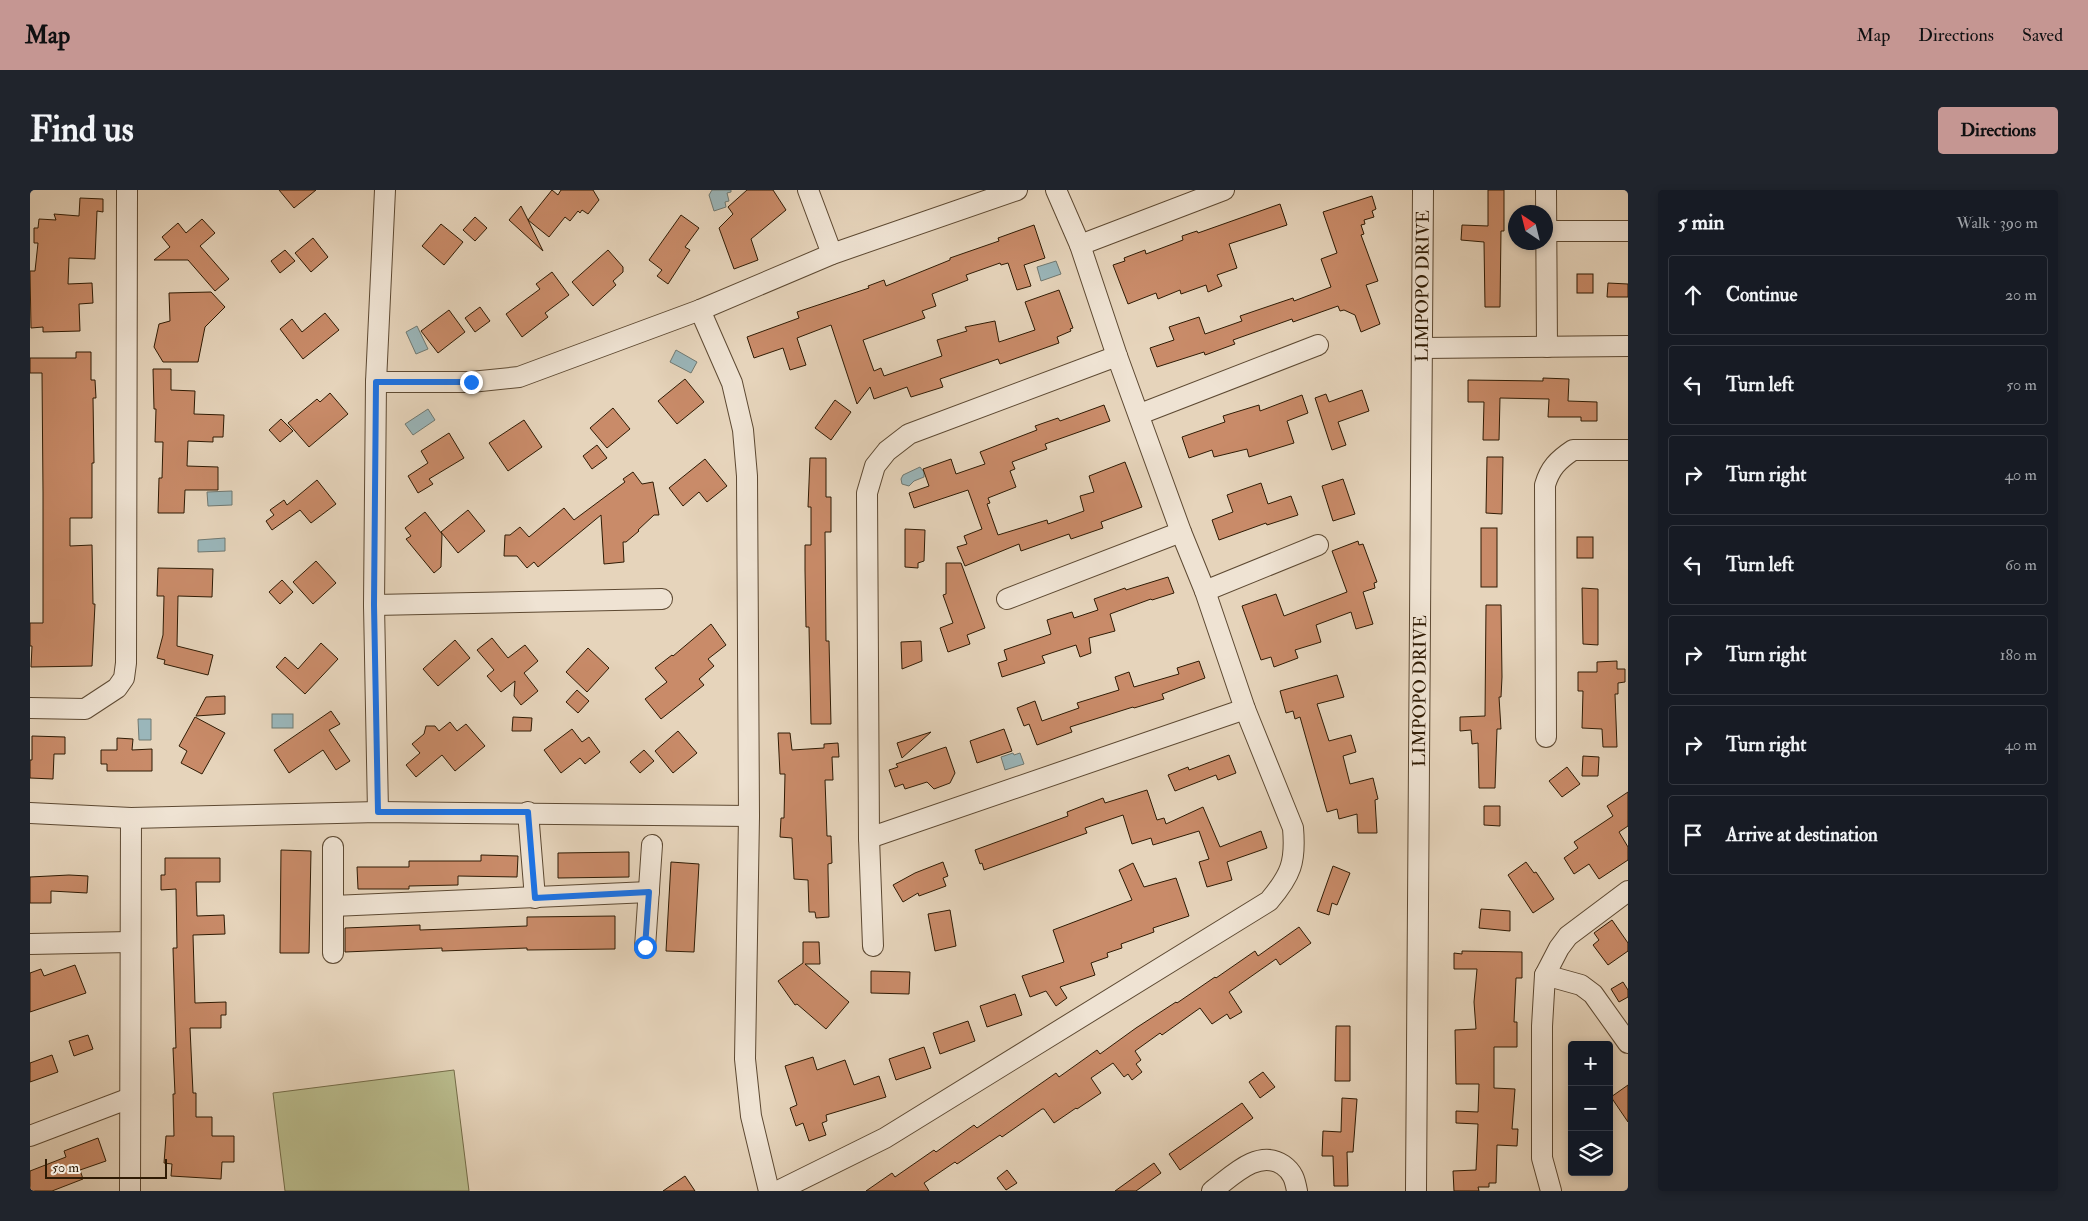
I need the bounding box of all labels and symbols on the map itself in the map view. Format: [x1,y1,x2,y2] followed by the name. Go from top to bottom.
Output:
[1508,205,1553,250] north arrow
[1411,210,1435,362] street label: LIMPOPO DRIVE
[460,371,483,394] route end
[1408,615,1432,767] street label: LIMPOPO DRIVE
[634,936,657,959] route start
[45,1156,168,1179] scale bar

